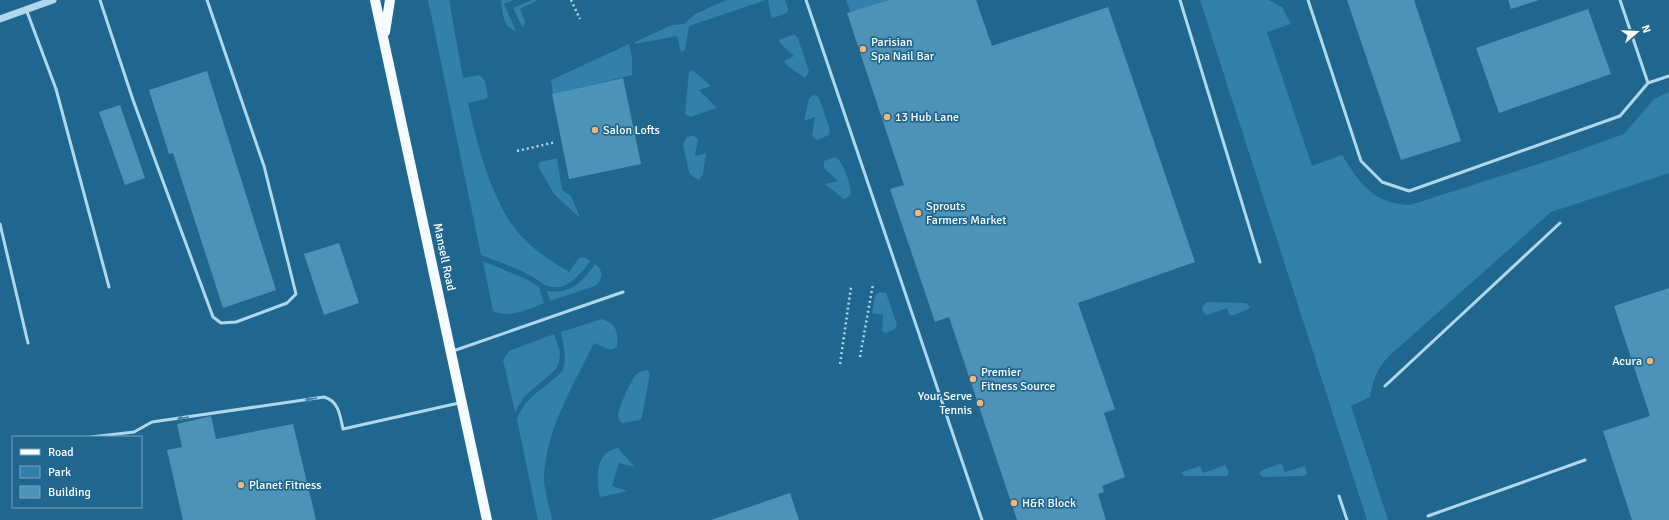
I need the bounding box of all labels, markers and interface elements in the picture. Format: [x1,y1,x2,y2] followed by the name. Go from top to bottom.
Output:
[1617,12,1657,52] north arrow
[1639,23,1653,35] text: N
[871,35,935,64] place label: Parisian Spa Nail Bar
[858,44,868,54] marker: Parisian Spa Nail Bar
[895,110,959,125] place label: 13 Hub Lane
[882,112,892,122] marker: 13 Hub Lane
[603,123,660,138] place label: Salon Lofts
[590,125,600,135] marker: Salon Lofts
[926,199,1006,228] place label: Sprouts Farmers Market
[913,208,923,218] marker: Sprouts Farmers Market
[430,222,458,292] street label: Mansell Road
[1612,354,1642,369] place label: Acura
[1645,356,1655,366] marker: Acura
[981,365,1056,394] place label: Premier Fitness Source
[968,374,978,384] marker: Premier Fitness Source
[918,389,972,418] place label: Your Serve Tennis
[305,396,317,402] one-way arrow
[975,398,985,408] marker: Your Serve Tennis
[177,415,189,421] one-way arrow
[12,436,142,508] legend
[48,445,74,460] text: Road
[48,465,71,480] text: Park
[249,478,322,493] place label: Planet Fitness
[236,480,246,490] marker: Planet Fitness
[48,485,91,500] text: Building
[1022,496,1076,511] place label: H&R Block
[1009,498,1019,508] marker: H&R Block

